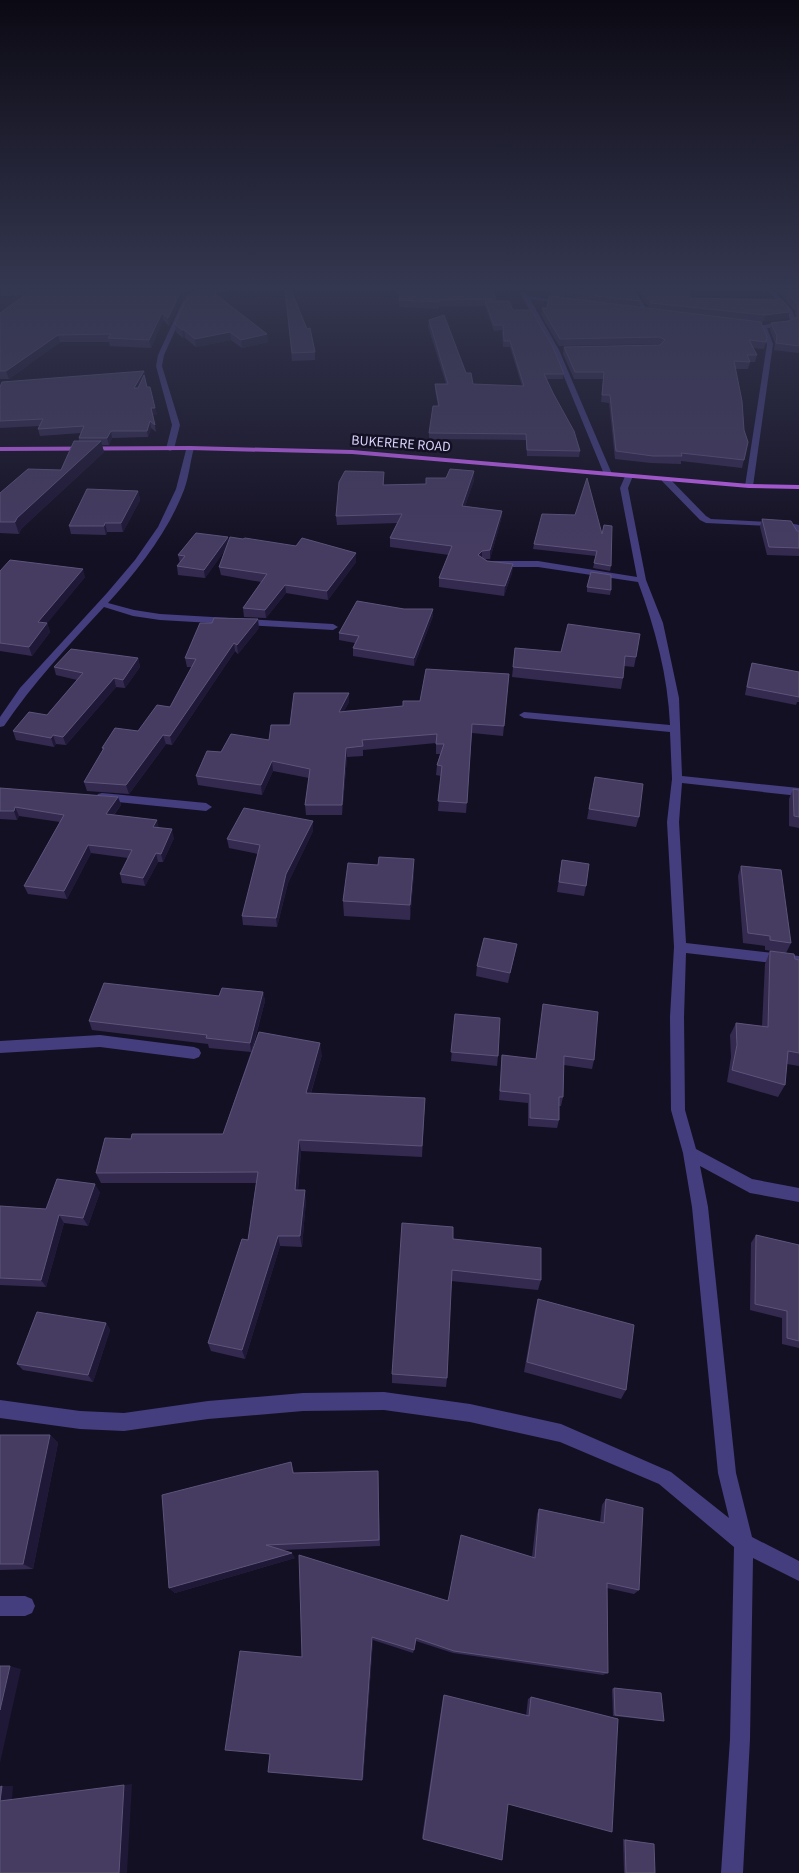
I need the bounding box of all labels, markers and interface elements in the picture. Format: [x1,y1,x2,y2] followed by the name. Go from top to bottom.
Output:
[351,431,451,457] street label: BUKERERE ROAD

